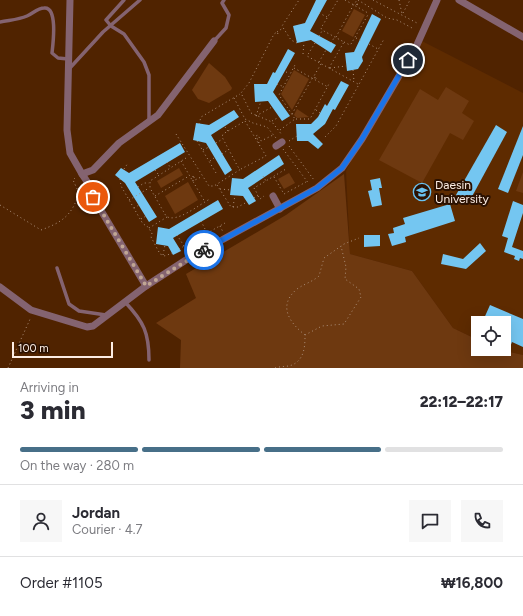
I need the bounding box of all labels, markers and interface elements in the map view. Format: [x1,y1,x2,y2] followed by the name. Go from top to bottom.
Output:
[391,43,425,77] pin
[397,49,419,71] icon: home
[435,178,490,206] place label: Daesin University
[76,180,110,214] pin
[412,182,432,202] school or university icon: Daesin University
[82,186,104,208] icon: bag
[184,230,224,270] courier
[193,239,215,261] icon: bike
[471,316,511,356] map controls
[471,316,511,356] button: locate
[12,340,113,359] scale bar
[18,342,49,355] text: 100 m
[20,380,79,395] text: Arriving in
[420,393,503,411] text: 22:12–22:17
[20,394,86,426] text: 3 min
[20,458,134,473] text: On the way · 280 m
[20,500,62,542] button: person
[409,500,451,542] button: chat
[461,500,503,542] button: phone
[72,504,120,522] text: Jordan
[72,522,143,537] text: Courier · 4.7
[20,574,103,592] text: Order #1105
[441,574,503,592] text: ₩16,800

